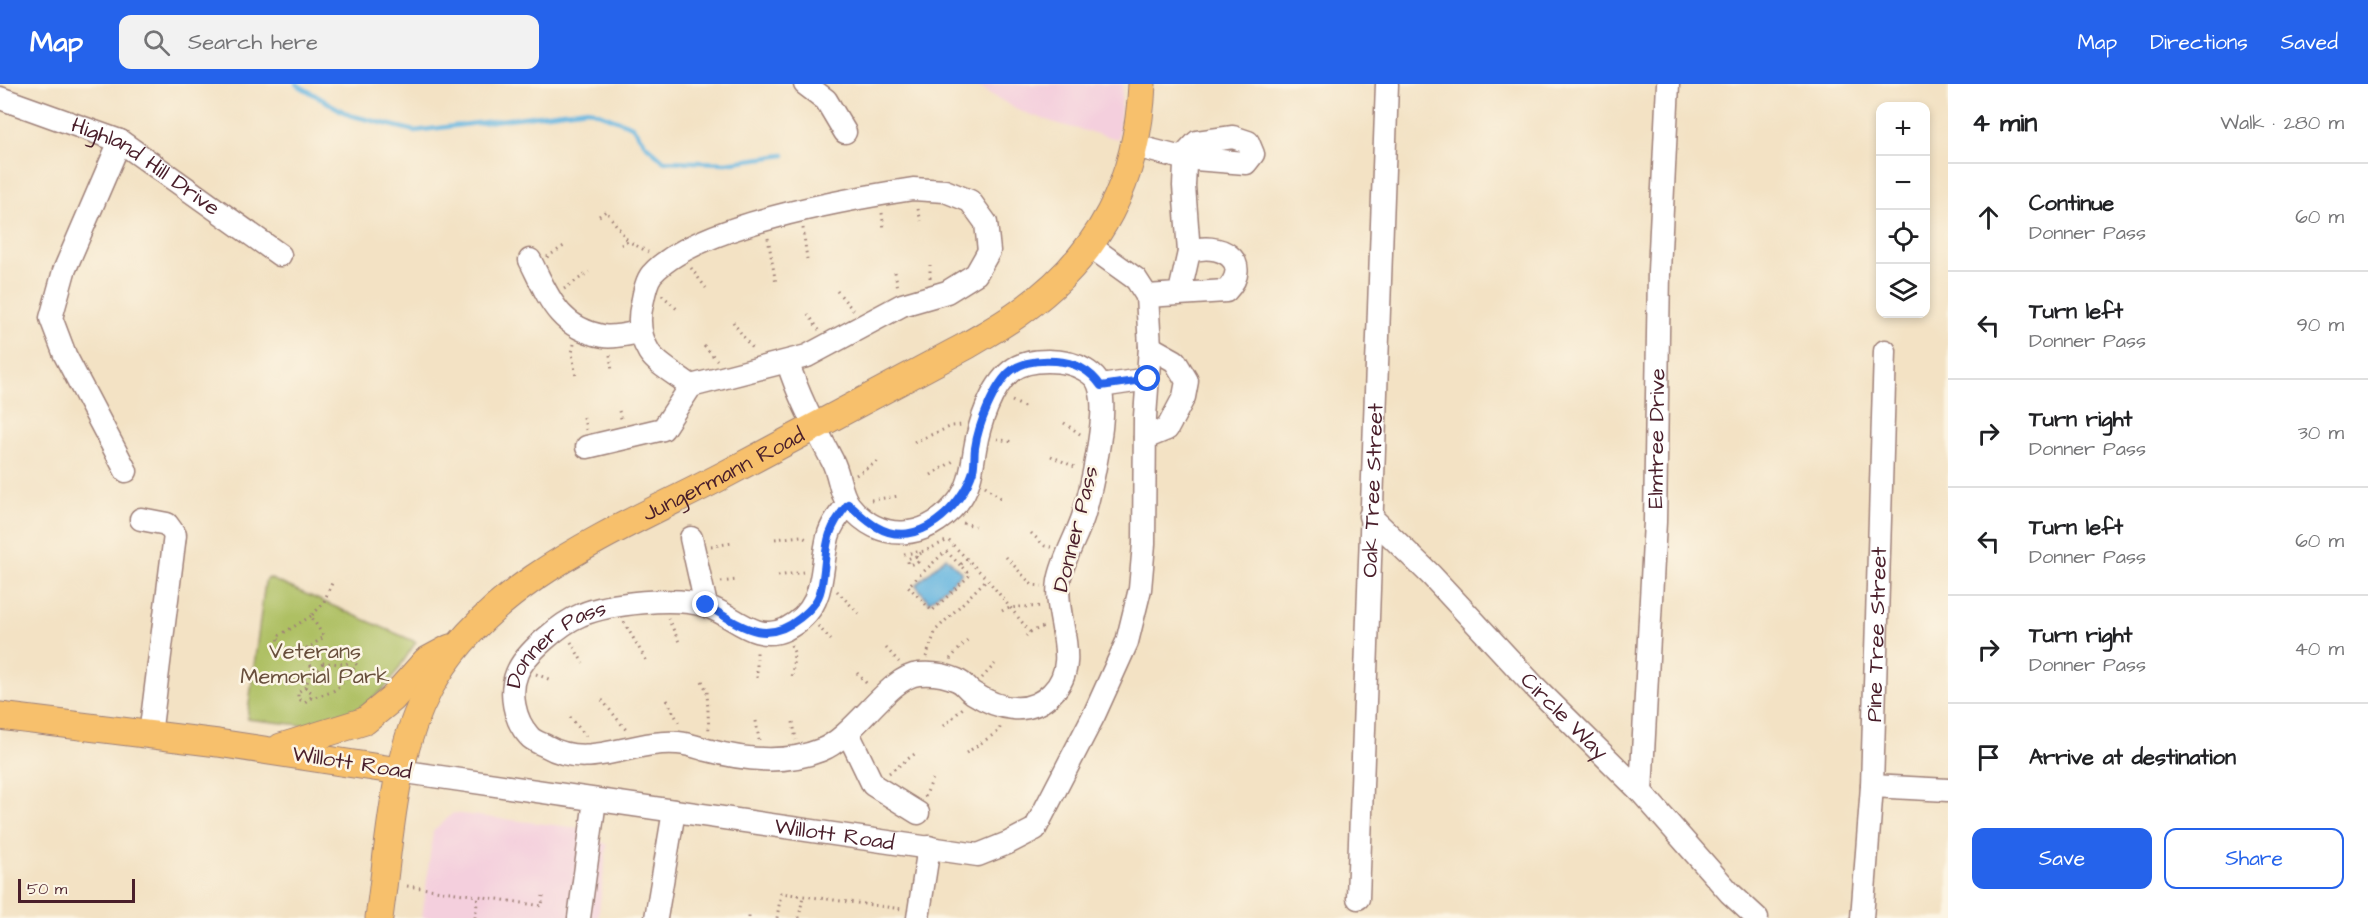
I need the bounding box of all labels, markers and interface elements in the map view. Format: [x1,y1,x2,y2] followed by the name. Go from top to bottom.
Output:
[119,15,539,69] search box
[30,23,83,62] text: Map
[140,26,173,59] icon: search
[188,27,318,58] text: Search here
[2077,28,2117,57] text: Map
[2150,28,2248,57] text: Directions
[2281,28,2338,57] text: Saved
[1876,102,1930,318] map controls
[1876,102,1930,156] button: +
[1972,105,2037,141] text: 4 min
[67,109,226,223] street label: Highland Hill Drive
[2220,109,2344,137] text: Walk · 280 m
[1876,156,1930,210] button: −
[2029,188,2114,219] text: Continue
[1972,201,2005,234] icon: ahead
[2295,203,2344,231] text: 60 m
[1876,210,1930,264] button: locate
[2029,219,2146,247] text: Donner Pass
[1876,264,1930,318] button: layers
[2029,296,2123,327] text: Turn left
[1972,309,2005,342] icon: left
[2296,311,2344,339] text: 90 m
[2029,327,2146,355] text: Donner Pass
[1134,365,1160,391] route start
[1640,368,1673,509] street label: Elmtree Drive
[1354,402,1391,578] street label: Oak Tree Street
[2029,404,2132,435] text: Turn right
[1972,417,2005,450] icon: right
[2298,419,2344,447] text: 30 m
[637,420,810,529] street label: Jungermann Road
[2029,435,2146,463] text: Donner Pass
[1045,463,1107,595] street label: Donner Pass
[2029,512,2123,543] text: Turn left
[1972,525,2005,558] icon: left
[2295,527,2344,555] text: 60 m
[2029,543,2146,571] text: Donner Pass
[1858,546,1895,723] street label: Pine Tree Street
[692,591,718,617] route end
[498,593,609,691] street label: Donner Pass
[2029,620,2132,651] text: Turn right
[1972,633,2005,666] icon: right
[2294,635,2344,663] text: 40 m
[240,636,390,692] park label: Veterans Memorial Park
[2029,651,2146,679] text: Donner Pass
[1513,665,1615,768] street label: Circle Way
[290,738,414,788] street label: Willott Road
[1972,741,2005,774] icon: arrive
[2029,742,2236,773] text: Arrive at destination
[773,810,896,858] street label: Willott Road
[1972,828,2152,889] button: Save
[2164,828,2344,889] button: Share
[18,876,135,904] scale bar
[27,878,67,900] text: 50 m

